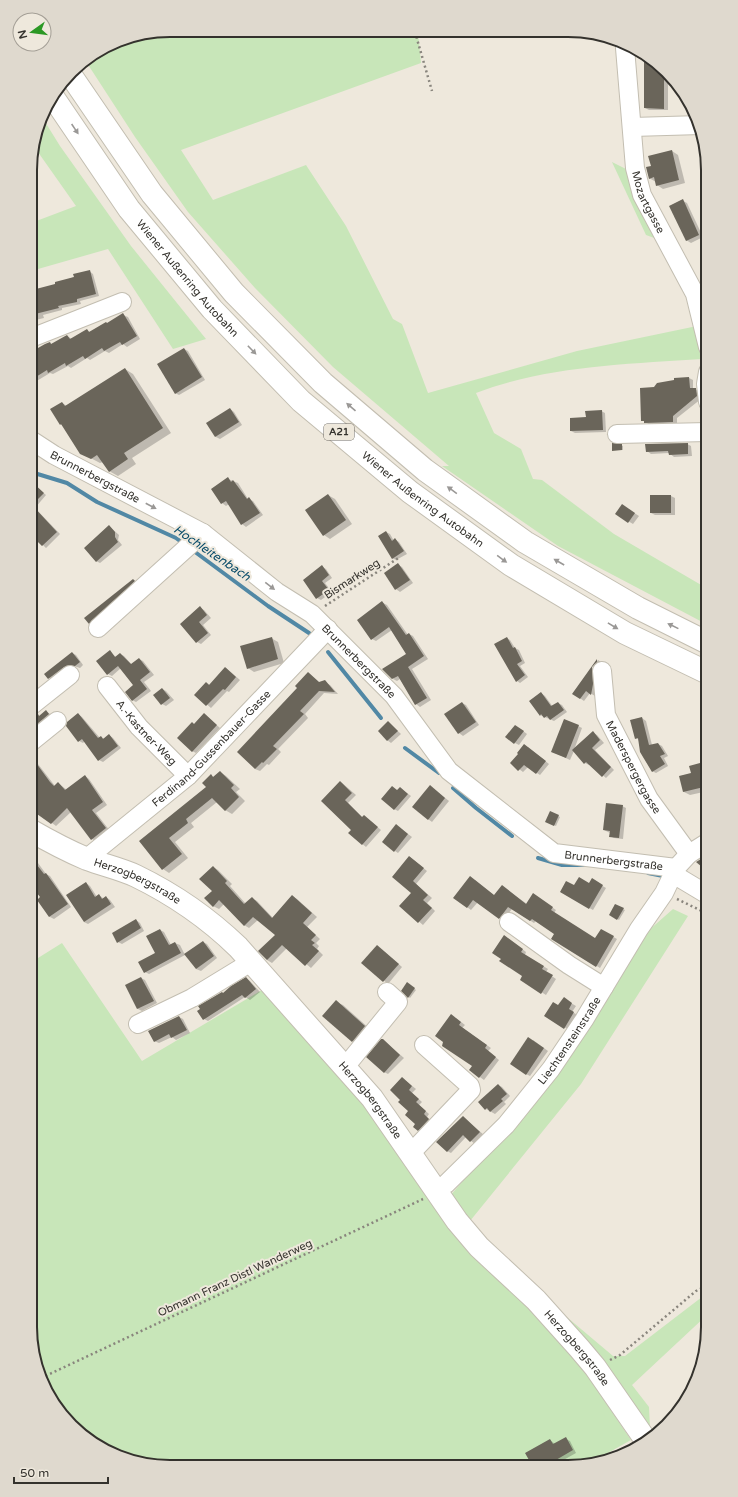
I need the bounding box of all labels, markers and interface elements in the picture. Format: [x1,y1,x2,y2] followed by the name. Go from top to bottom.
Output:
[12,12,52,52] north arrow
[15,28,30,40] text: N
[71,124,79,135] one-way arrow
[629,169,668,235] street label: Mozartgasse
[134,217,242,339] street label: Wiener Außenring Autobahn
[247,345,257,355] one-way arrow
[346,403,357,412] one-way arrow
[324,424,354,440] road number: A21
[48,448,142,505] street label: Brunnerbergstraße
[360,448,487,550] street label: Wiener Außenring Autobahn
[446,486,457,494] one-way arrow
[145,503,157,509] one-way arrow
[171,522,253,584] water label: Hochleitenbach
[497,555,507,563] one-way arrow
[322,556,382,602] street label: Bismarkweg
[553,559,565,566] one-way arrow
[264,582,275,591] one-way arrow
[319,621,399,701] street label: Brunnerbergstraße
[608,622,618,630] one-way arrow
[667,623,679,629] one-way arrow
[149,687,273,809] street label: Ferdinand-Gussenbauer-Gasse
[114,697,180,768] street label: A.-Kastner-Weg
[603,718,664,816] street label: Maderspergergasse
[564,848,664,873] street label: Brunnerbergstraße
[92,855,183,906] street label: Herzogbergstraße
[535,994,603,1087] street label: Liechtensteinstraße
[336,1059,405,1141] street label: Herzogbergstraße
[156,1236,314,1320] street label: Obmann Franz Distl Wanderweg
[542,1307,612,1388] street label: Herzogbergstraße
[14,1459,108,1485] scale bar
[20,1466,49,1480] text: 50 m

